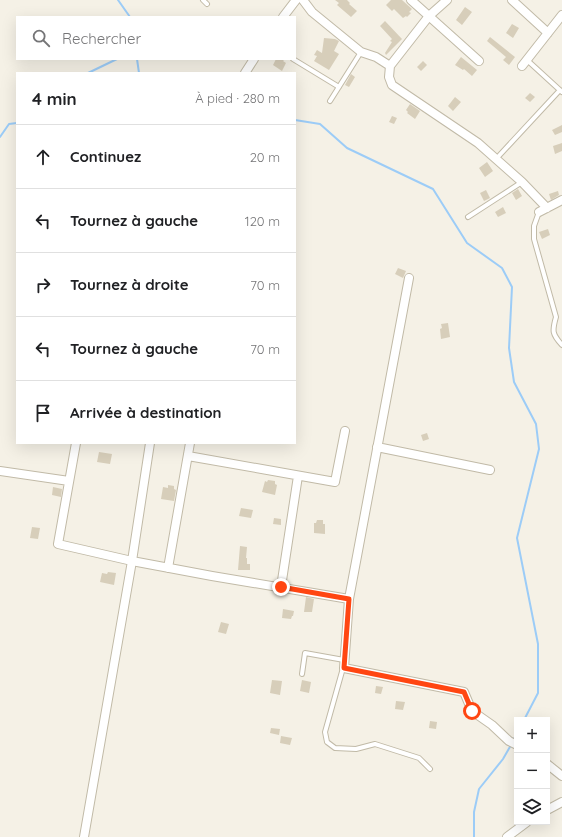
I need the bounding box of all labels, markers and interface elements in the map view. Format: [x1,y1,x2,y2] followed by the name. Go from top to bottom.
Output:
[16,16,296,60] search box
[30,27,52,49] icon: search
[62,29,141,48] text: Rechercher
[32,88,77,109] text: 4 min
[195,90,280,106] text: À pied · 280 m
[32,146,54,168] icon: ahead
[70,147,141,166] text: Continuez
[250,149,280,165] text: 20 m
[32,210,54,232] icon: left
[70,211,198,230] text: Tournez à gauche
[245,213,280,229] text: 120 m
[32,274,54,296] icon: right
[70,275,189,294] text: Tournez à droite
[250,277,280,293] text: 70 m
[32,338,54,360] icon: left
[70,339,198,358] text: Tournez à gauche
[250,341,280,357] text: 70 m
[32,402,54,424] icon: arrive
[70,403,222,422] text: Arrivée à destination
[272,578,290,596] route end
[463,702,481,720] route start
[514,717,550,825] map controls
[514,717,550,753] button: +
[514,753,550,789] button: −
[514,789,550,825] button: layers

